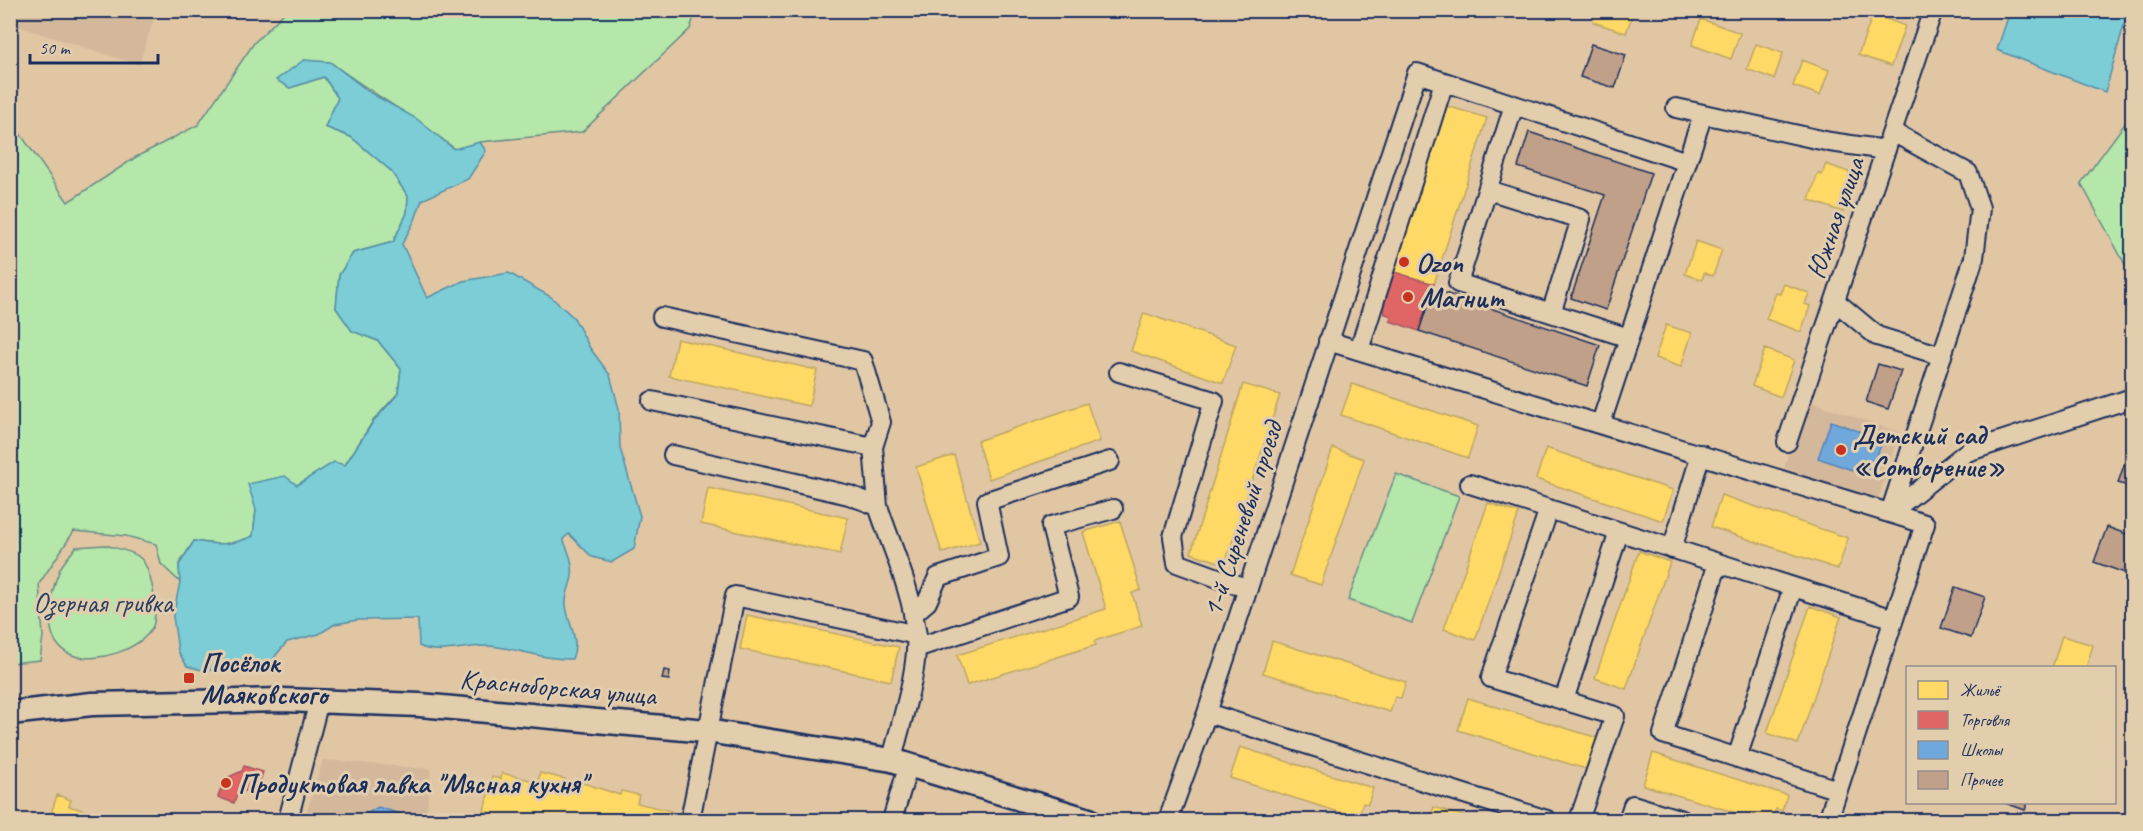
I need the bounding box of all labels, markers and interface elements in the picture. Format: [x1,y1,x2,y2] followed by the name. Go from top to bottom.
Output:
[30,27,158,65] scale bar
[39,37,72,59] text: 50 m
[1798,151,1873,283] street label: Южная улица
[1416,245,1464,280] place label: Ozon
[1397,255,1411,269] marker: Ozon
[1420,280,1506,315] place label: Магнит
[1401,290,1415,304] marker: Магнит
[1194,414,1291,621] street label: 1-й Сиреневый проезд
[1853,417,2005,484] place label: Детский сад «Сотворение»
[1834,443,1848,457] marker: Детский сад «Сотворение»
[33,585,174,621] park label: Озерная гривка
[201,645,331,712] place label: Посёлок Маяковского
[459,661,659,713] street label: Красноборская улица
[1906,666,2116,804] legend
[182,671,196,685] marker: Посёлок Маяковского
[1960,679,2002,701] text: Жильё
[1960,709,2011,731] text: Торговля
[1960,739,2004,761] text: Школы
[238,766,593,802] place label: Продуктовая лавка "Мясная кухня"
[1960,769,2003,791] text: Прочее
[219,776,233,790] marker: Продуктовая лавка "Мясная кухня"

